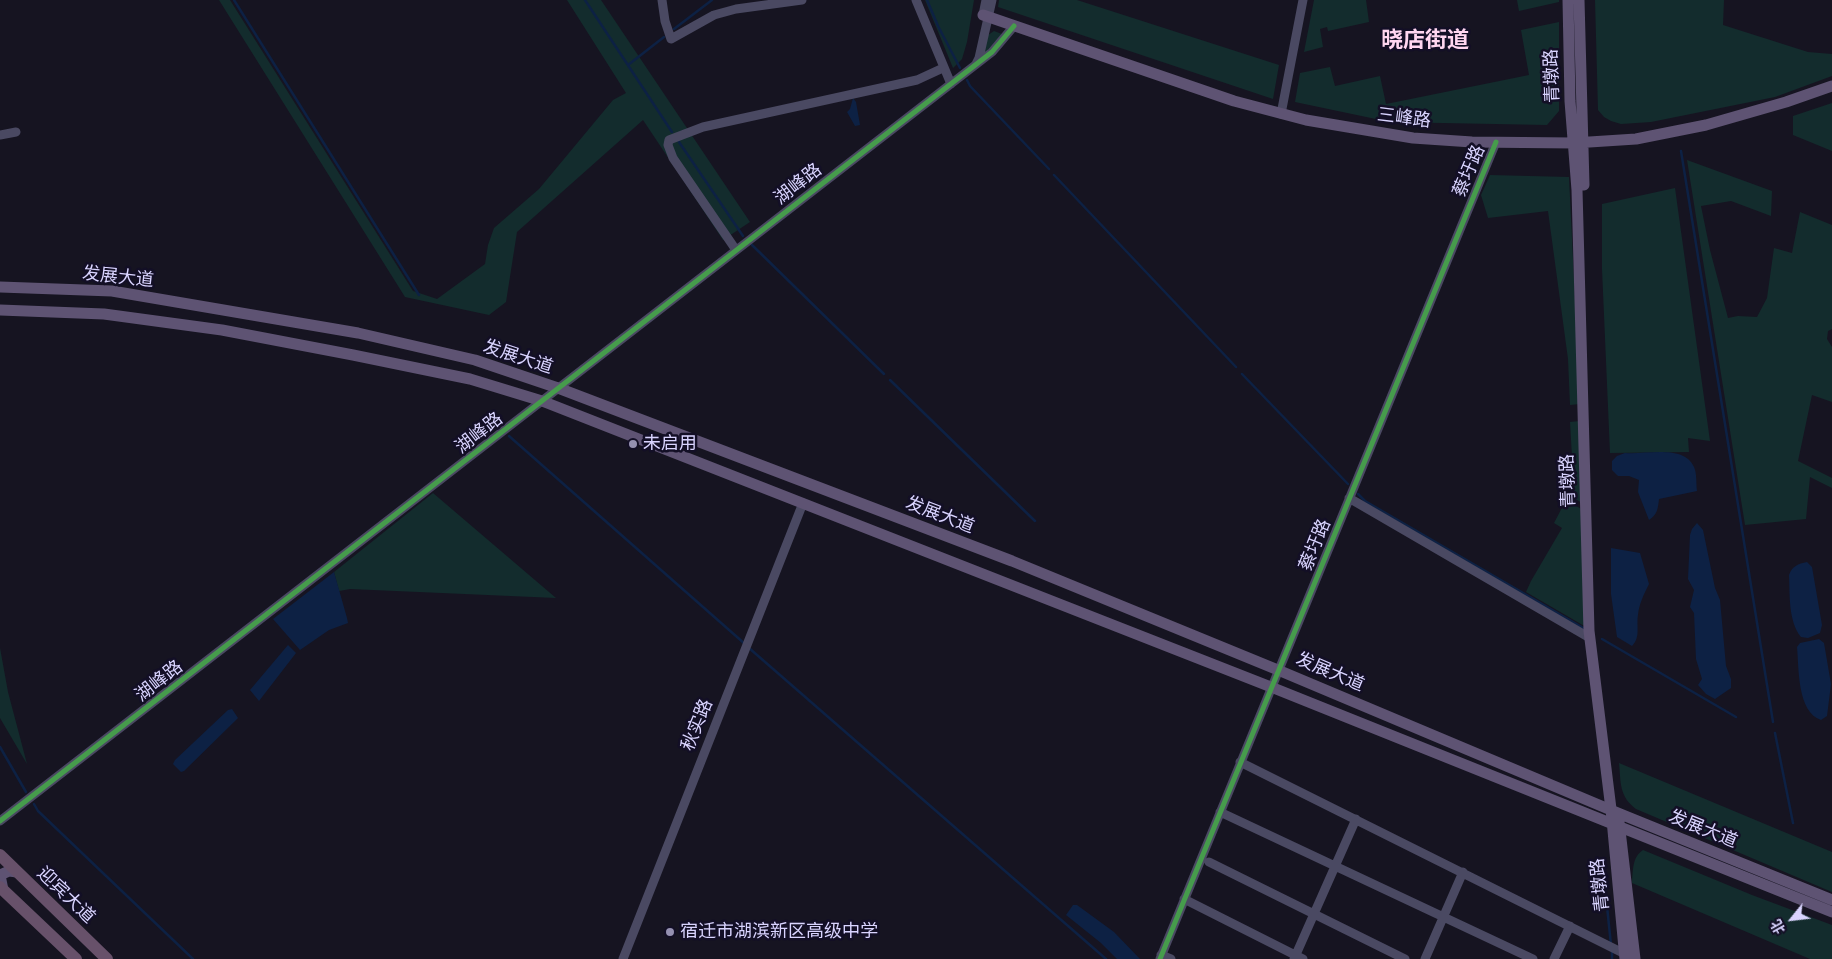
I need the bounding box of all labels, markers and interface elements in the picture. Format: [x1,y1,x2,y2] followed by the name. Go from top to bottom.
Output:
[1381,27,1469,53] district label: 晓店街道
[1540,49,1564,103] street label: 青墩路
[1376,104,1432,132] street label: 三峰路
[1449,142,1489,200] street label: 蔡圩路
[770,159,826,209] street label: 湖峰路
[81,262,155,292] street label: 发展大道
[480,336,556,378] street label: 发展大道
[451,408,507,458] street label: 湖峰路
[643,433,697,455] place label: 未启用
[627,438,639,450] marker: 未启用
[1556,454,1580,508] street label: 青墩路
[903,492,977,538] street label: 发展大道
[1295,516,1335,574] street label: 蔡圩路
[1293,648,1367,696] street label: 发展大道
[131,656,187,706] street label: 湖峰路
[677,696,717,754] street label: 秋实路
[1666,806,1740,852] street label: 发展大道
[1586,857,1614,913] street label: 青墩路
[33,862,99,928] street label: 迎宾大道
[1767,894,1817,944] north arrow
[1769,917,1788,936] text: 北
[680,921,878,943] place label: 宿迁市湖滨新区高级中学
[664,926,676,938] marker: 宿迁市湖滨新区高级中学

